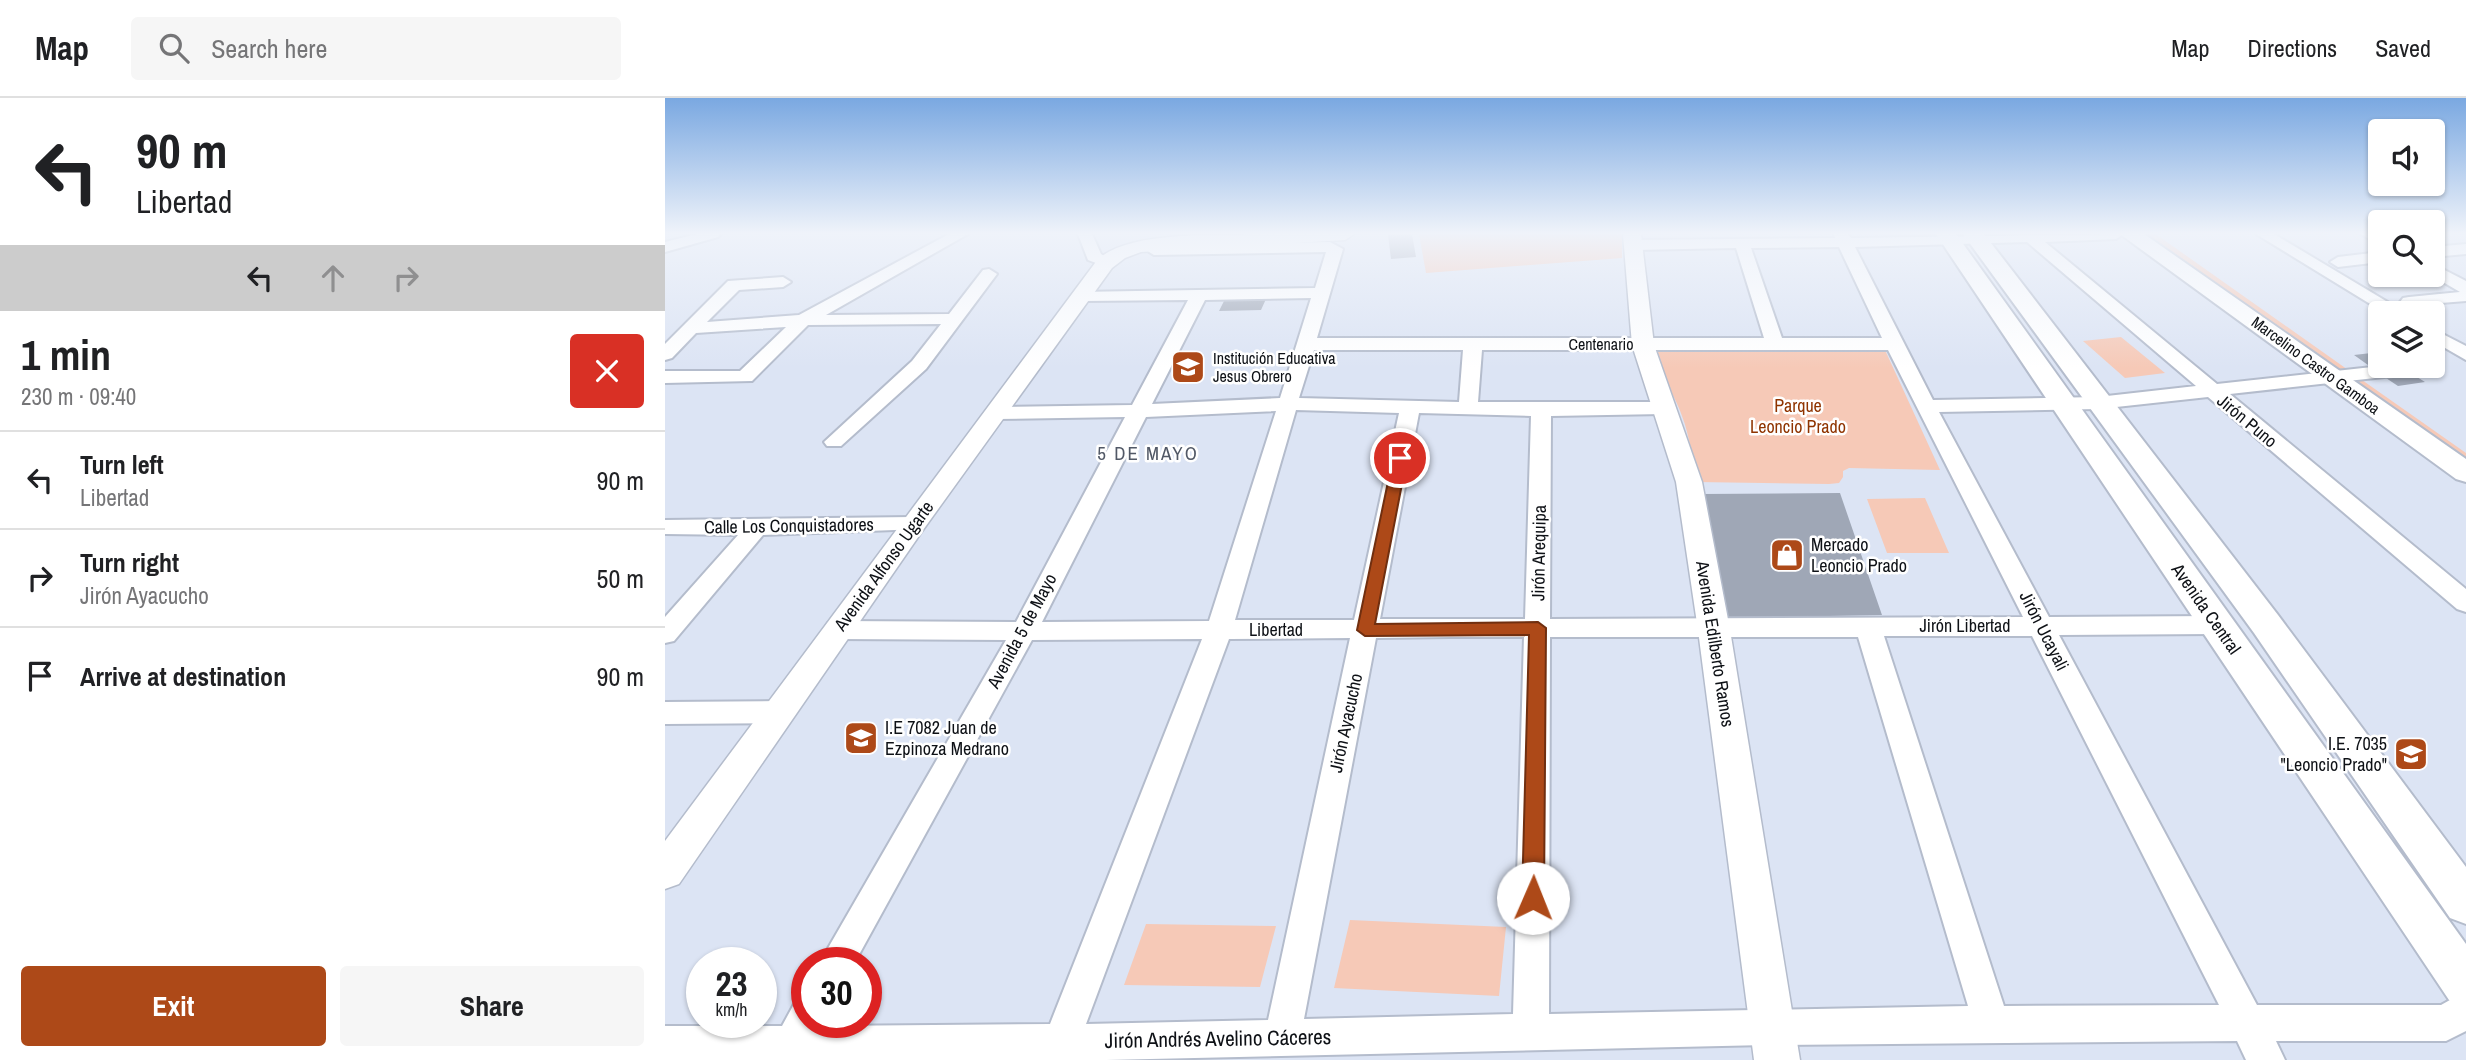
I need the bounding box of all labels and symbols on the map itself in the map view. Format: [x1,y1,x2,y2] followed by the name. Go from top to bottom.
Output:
[2247,311,2385,420] street label: Marcelino Castro Gamboa
[1569,333,1633,355] street label: Centenario
[1213,347,1336,387] place label: Institución Educativa Jesus Obrero
[1169,348,1207,386] school or university icon: Institución Educativa Jesus Obrero
[2212,388,2283,453] street label: Jirón Puno
[1750,393,1846,439] park label: Parque Leoncio Prado
[1370,428,1430,488] pin
[1097,440,1199,466] district label: 5 DE MAYO
[827,496,939,636] street label: Avenida Alfonso Ugarte
[1525,505,1552,601] street label: Jirón Arequipa
[704,512,874,539] street label: Calle Los Conquistadores
[1811,532,1907,578] place label: Mercado Leoncio Prado
[1768,536,1806,574] shop icon: Mercado Leoncio Prado
[2165,557,2247,659] street label: Avenida Central
[1690,558,1741,729] street label: Avenida Edilberto Ramos
[980,569,1062,694] street label: Avenida 5 de Mayo
[2014,587,2075,675] street label: Jirón Ucayali
[1919,613,2011,638] street label: Jirón Libertad
[1249,617,1303,642] street label: Libertad
[1323,671,1368,775] street label: Jirón Ayacucho
[885,715,1009,761] place label: I.E 7082 Juan de Ezpinoza Medrano
[842,719,880,757] school or university icon: I.E 7082 Juan de Ezpinoza Medrano
[2281,731,2387,777] place label: I.E. 7035 "Leoncio Prado"
[2392,735,2430,773] school or university icon: I.E. 7035 "Leoncio Prado"
[1496,861,1570,935] position arrow
[791,947,882,1038] speed limit sign: 30
[1104,1022,1332,1055] street label: Jirón Andrés Avelino Cáceres

